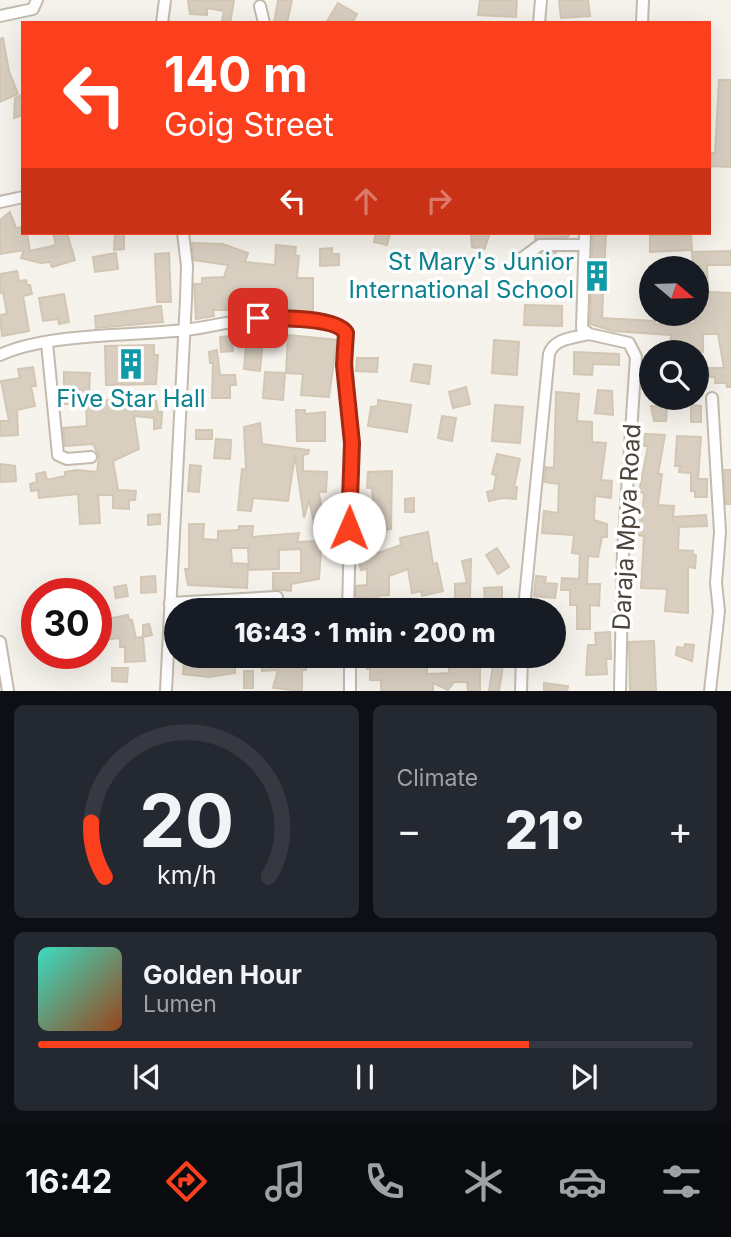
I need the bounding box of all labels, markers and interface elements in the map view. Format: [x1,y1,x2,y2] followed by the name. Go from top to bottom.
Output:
[164,45,308,104] text: 140 m
[49,49,140,140] icon: left
[164,105,334,144] text: Goig Street
[274,182,312,220] icon: left
[347,182,385,220] icon: ahead
[420,182,458,220] icon: right
[349,247,574,304] place label: St Mary's Junior International School
[639,256,709,326] north arrow
[639,256,709,410] map controls
[580,259,614,293] building icon: St Mary's Junior International School
[228,288,288,348] pin
[239,299,277,337] icon: arrive
[639,340,709,410] button: search
[114,347,148,381] building icon: Five Star Hall
[56,384,206,413] place label: Five Star Hall
[607,423,646,631] street label: Daraja Mpya Road
[312,491,386,565] position arrow
[21,578,112,669] speed limit sign: 30
[234,617,496,648] text: 16:43 · 1 min · 200 m
[397,764,478,792] text: Climate
[139,777,234,866] text: 20
[505,799,585,862] text: 21°
[397,807,422,853] text: −
[668,807,693,853] text: +
[157,860,216,890] text: km/h
[143,959,302,990] text: Golden Hour
[143,990,217,1018] text: Lumen
[128,1058,166,1096] icon: previous
[346,1058,384,1096] icon: pause
[565,1058,603,1096] icon: next
[162,1157,211,1206] icon: directions
[261,1157,310,1206] icon: music
[360,1157,409,1206] icon: phone
[459,1157,508,1206] icon: climate
[558,1157,607,1206] icon: car
[657,1157,706,1206] icon: filters
[25,1162,112,1201] text: 16:42

